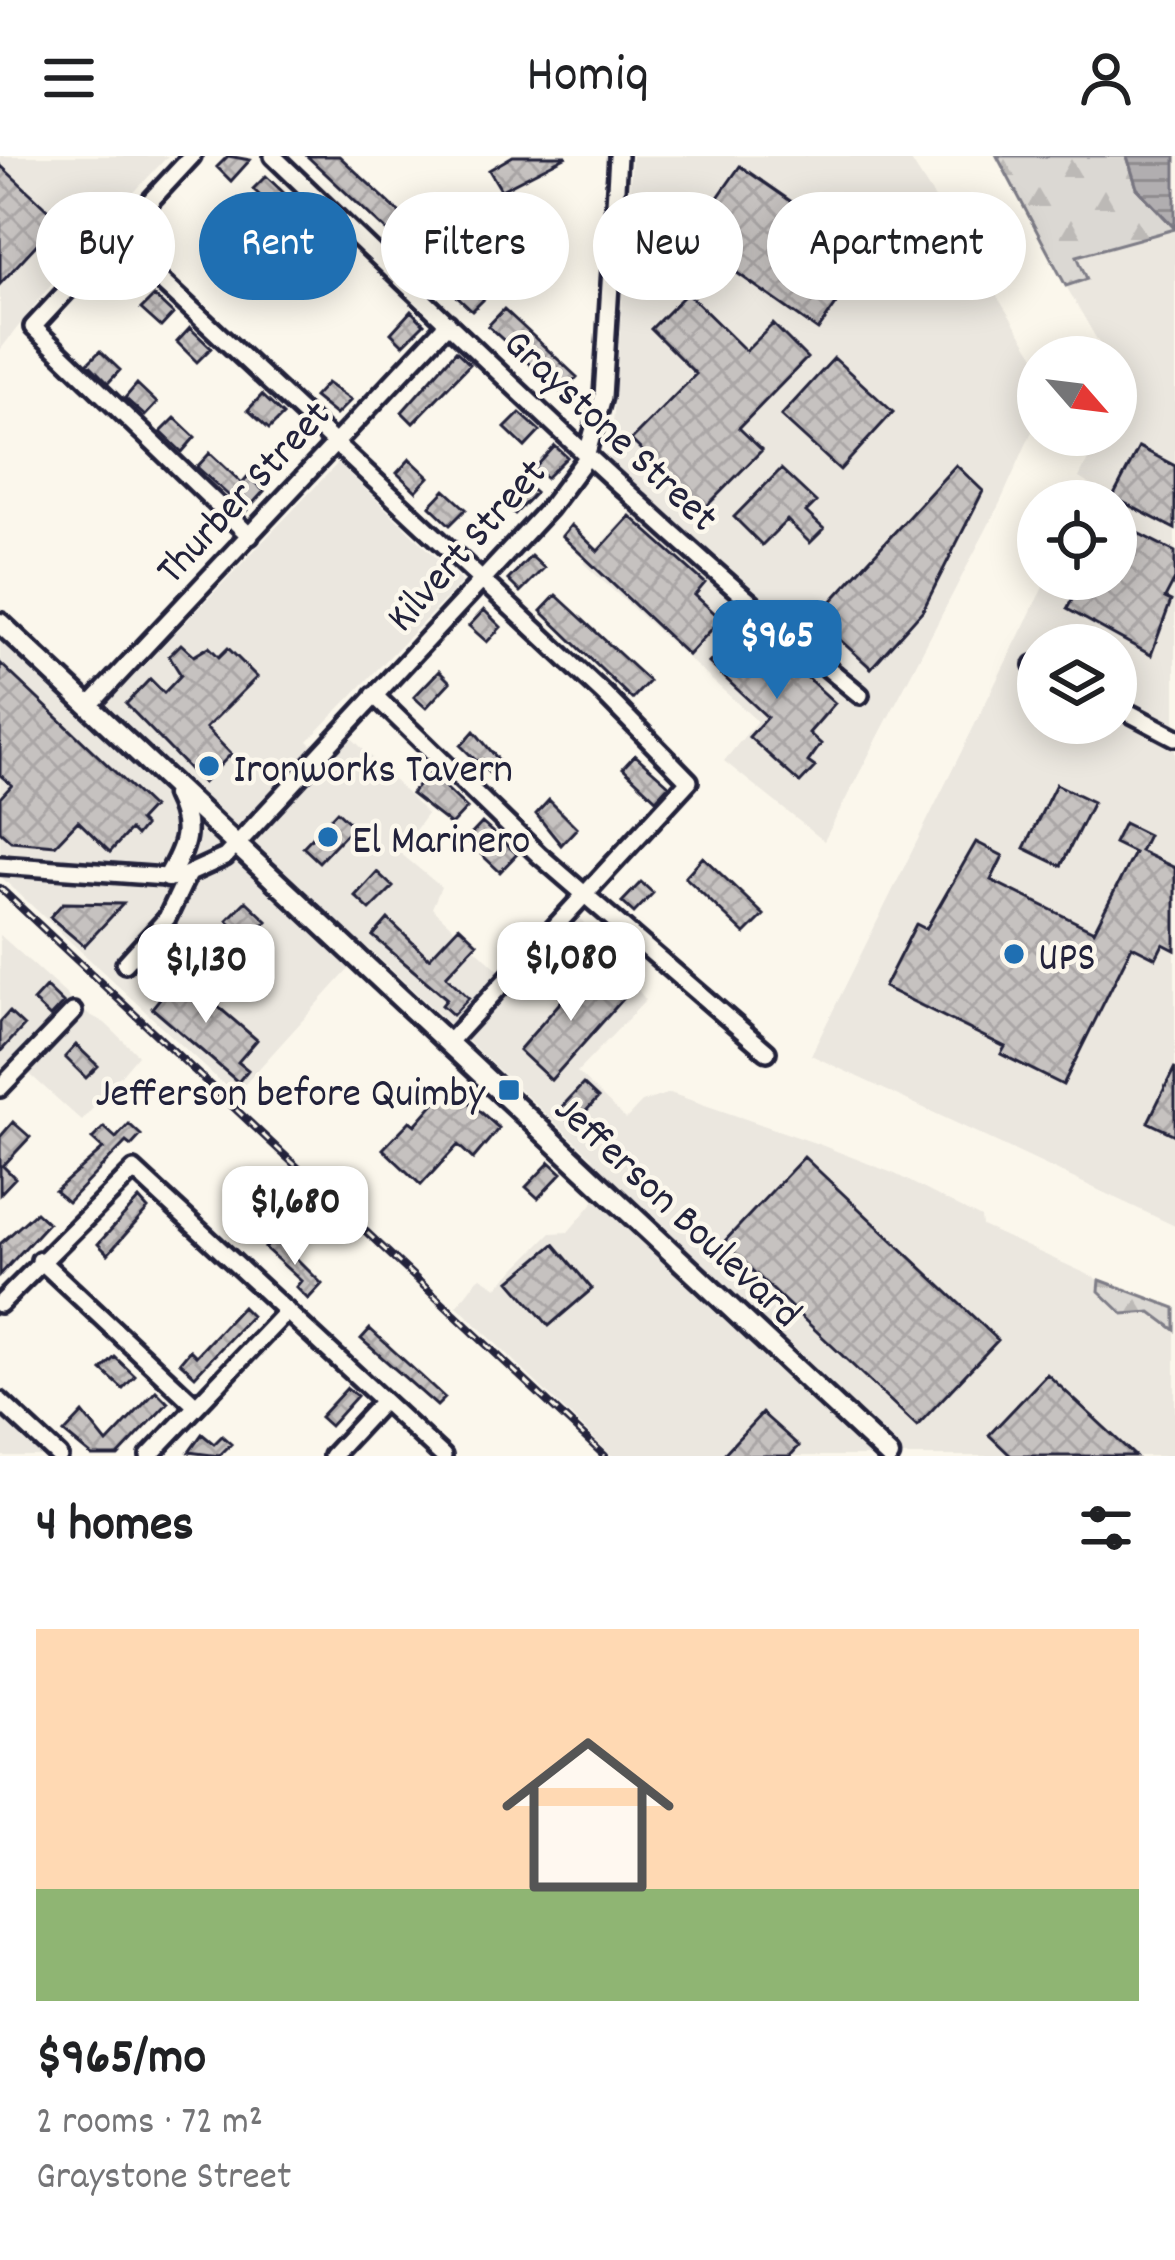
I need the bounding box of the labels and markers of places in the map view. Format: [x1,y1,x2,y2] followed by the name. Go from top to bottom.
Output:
[706,600,848,702] pin: $965
[233,743,513,803] place label: Ironworks Tavern
[196,753,222,779] marker: Ironworks Tavern
[352,814,530,874] place label: El Marinero
[315,824,341,850] marker: El Marinero
[473,922,669,1024] pin: $1,080
[108,924,304,1026] pin: $1,130
[1038,931,1096,991] place label: UPS
[1001,941,1027,967] marker: UPS
[95,1067,486,1127] place label: Jefferson before Quimby
[496,1077,522,1103] marker: Jefferson before Quimby
[197,1166,393,1268] pin: $1,680

